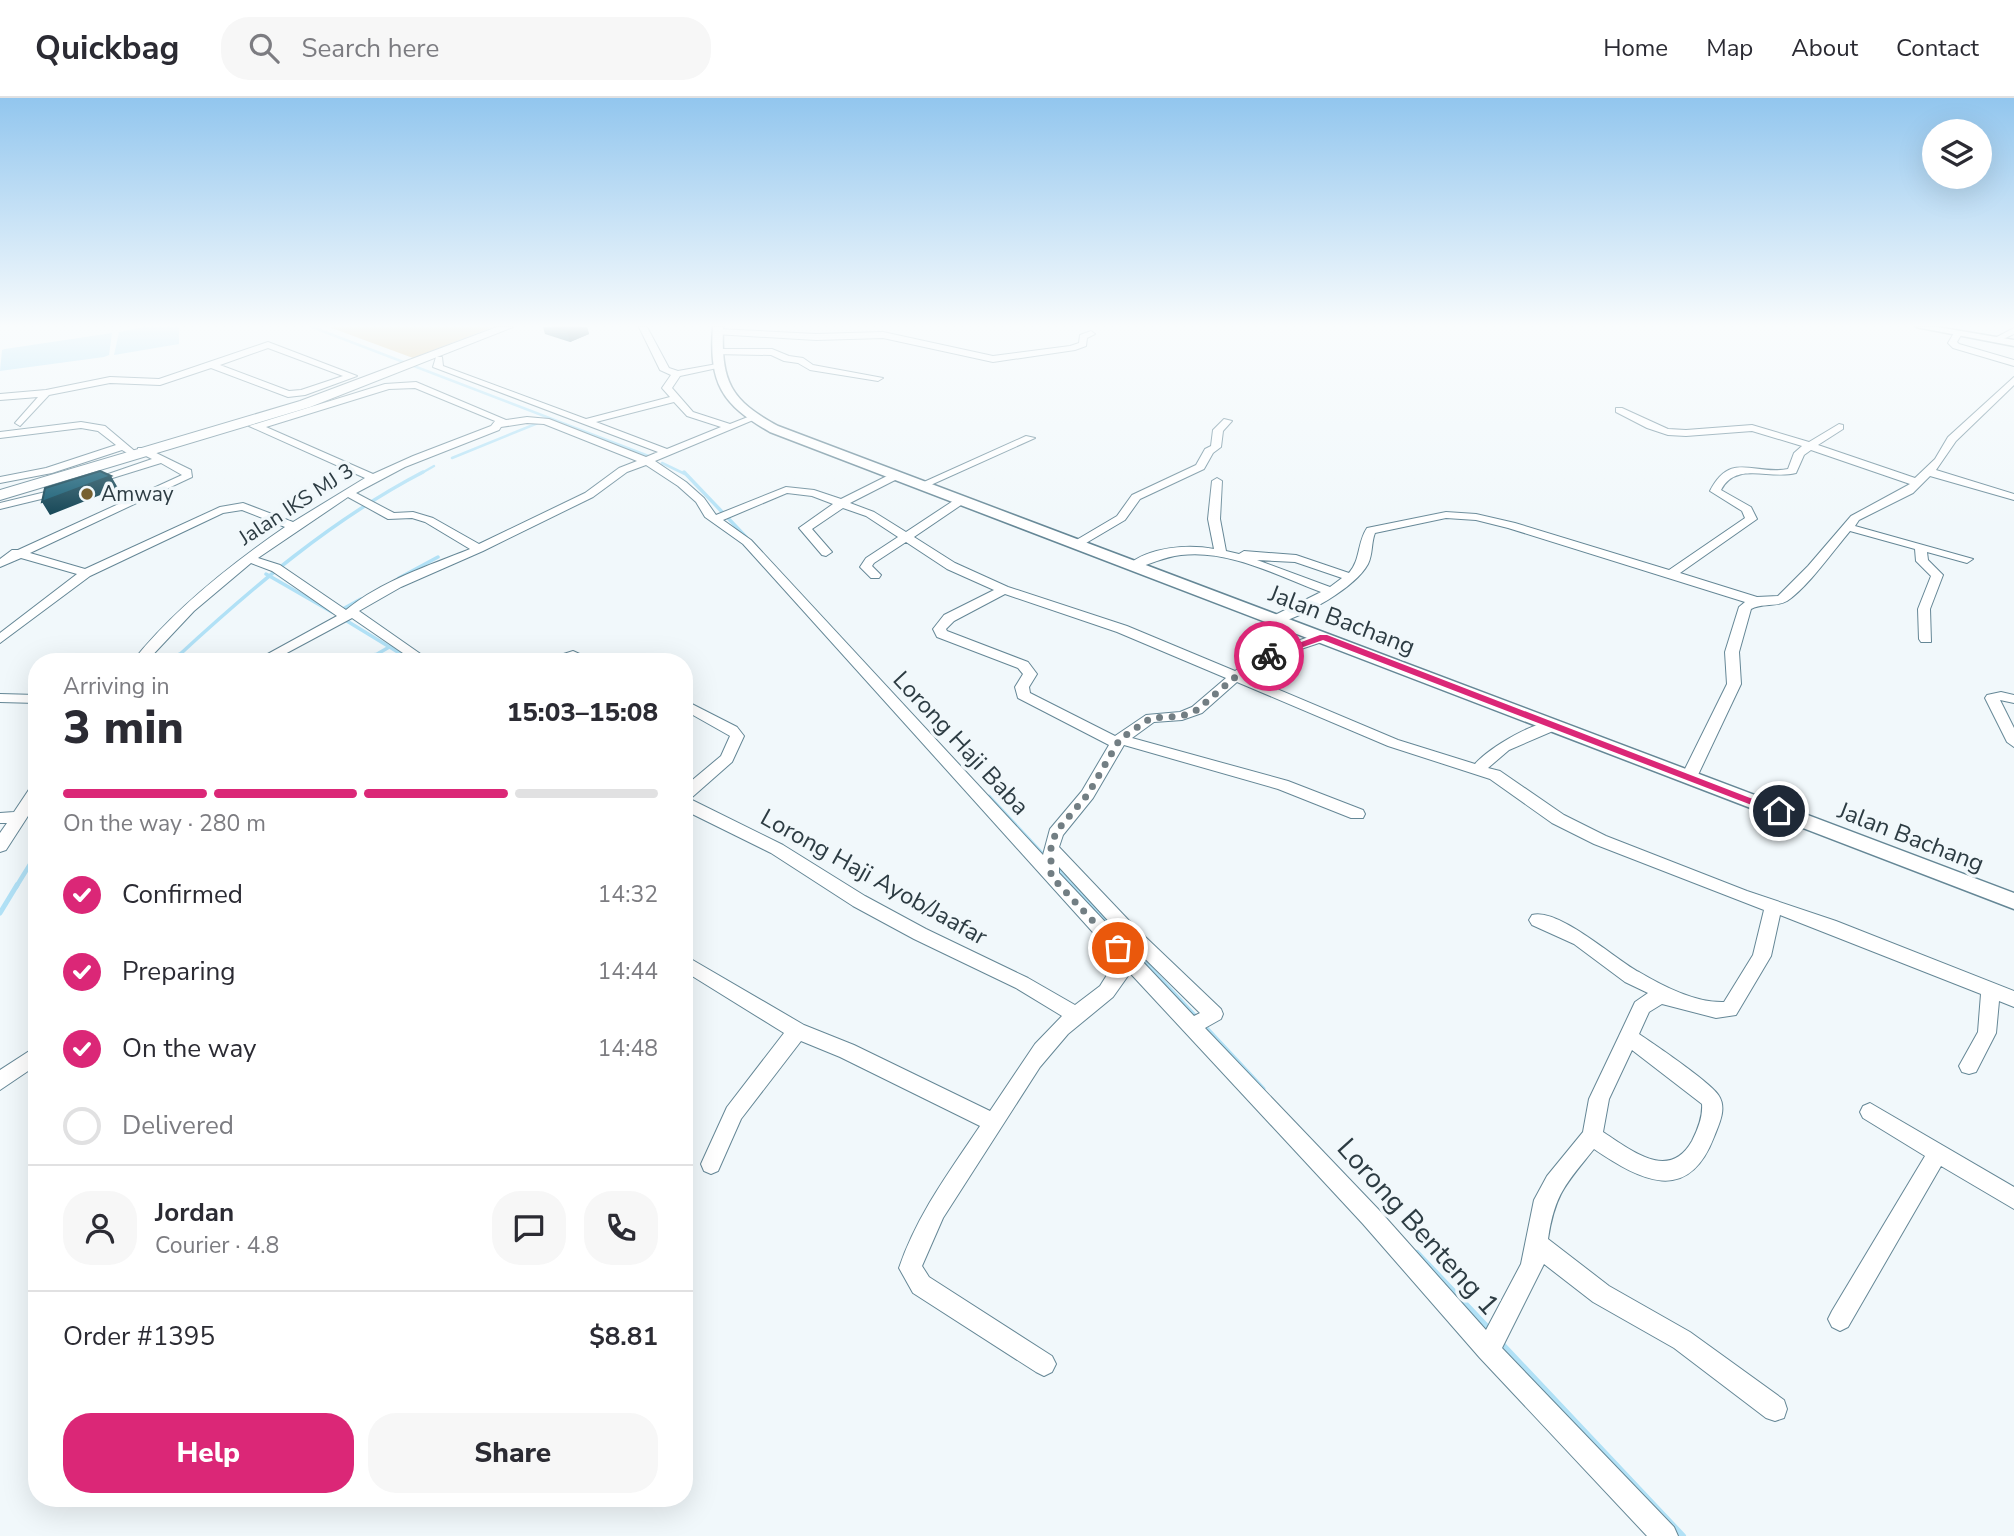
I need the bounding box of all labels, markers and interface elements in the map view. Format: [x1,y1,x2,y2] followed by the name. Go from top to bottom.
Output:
[221,17,711,80] search box
[35,26,179,71] text: Quickbag
[245,29,283,67] icon: search
[301,31,439,66] text: Search here
[1603,32,1668,64] text: Home
[1706,32,1753,64] text: Map
[1791,32,1858,64] text: About
[1896,32,1979,64] text: Contact
[1922,119,1992,189] map controls
[1922,119,1992,189] button: layers
[232,456,359,552] street label: Jalan IKS MJ 3
[101,480,174,508] place label: Amway
[79,486,95,502] marker: Amway
[1263,577,1420,663] street label: Jalan Bachang
[1234,621,1304,691] courier
[1250,637,1288,675] icon: bike
[886,664,1036,822] street label: Lorong Haji Baba
[63,671,170,702] text: Arriving in
[507,695,658,730] text: 15:03–15:08
[63,696,184,759] text: 3 min
[1749,781,1809,841] pin
[1760,792,1798,830] icon: home
[1832,794,1989,880] street label: Jalan Bachang
[755,801,994,953] street label: Lorong Haji Ayob/Jaafar
[63,808,266,839] text: On the way · 280 m
[63,876,101,914] icon: check
[122,877,243,912] text: Confirmed
[598,879,658,910] text: 14:32
[1088,918,1148,978] pin
[1099,929,1137,967] icon: bag
[63,953,101,991] icon: check
[122,954,235,989] text: Preparing
[598,956,658,987] text: 14:44
[63,1030,101,1068] icon: check
[122,1031,256,1066] text: On the way
[598,1033,658,1064] text: 14:48
[122,1108,234,1143] text: Delivered
[1328,1130,1508,1324] street label: Lorong Benteng 1
[63,1191,137,1265] button: person
[492,1191,566,1265] button: chat
[584,1191,658,1265] button: phone
[155,1195,234,1230] text: Jordan
[155,1230,279,1261] text: Courier · 4.8
[63,1319,215,1354] text: Order #1395
[589,1319,658,1354] text: $8.81
[63,1413,354,1493] button: Help
[368,1413,658,1493] button: Share

